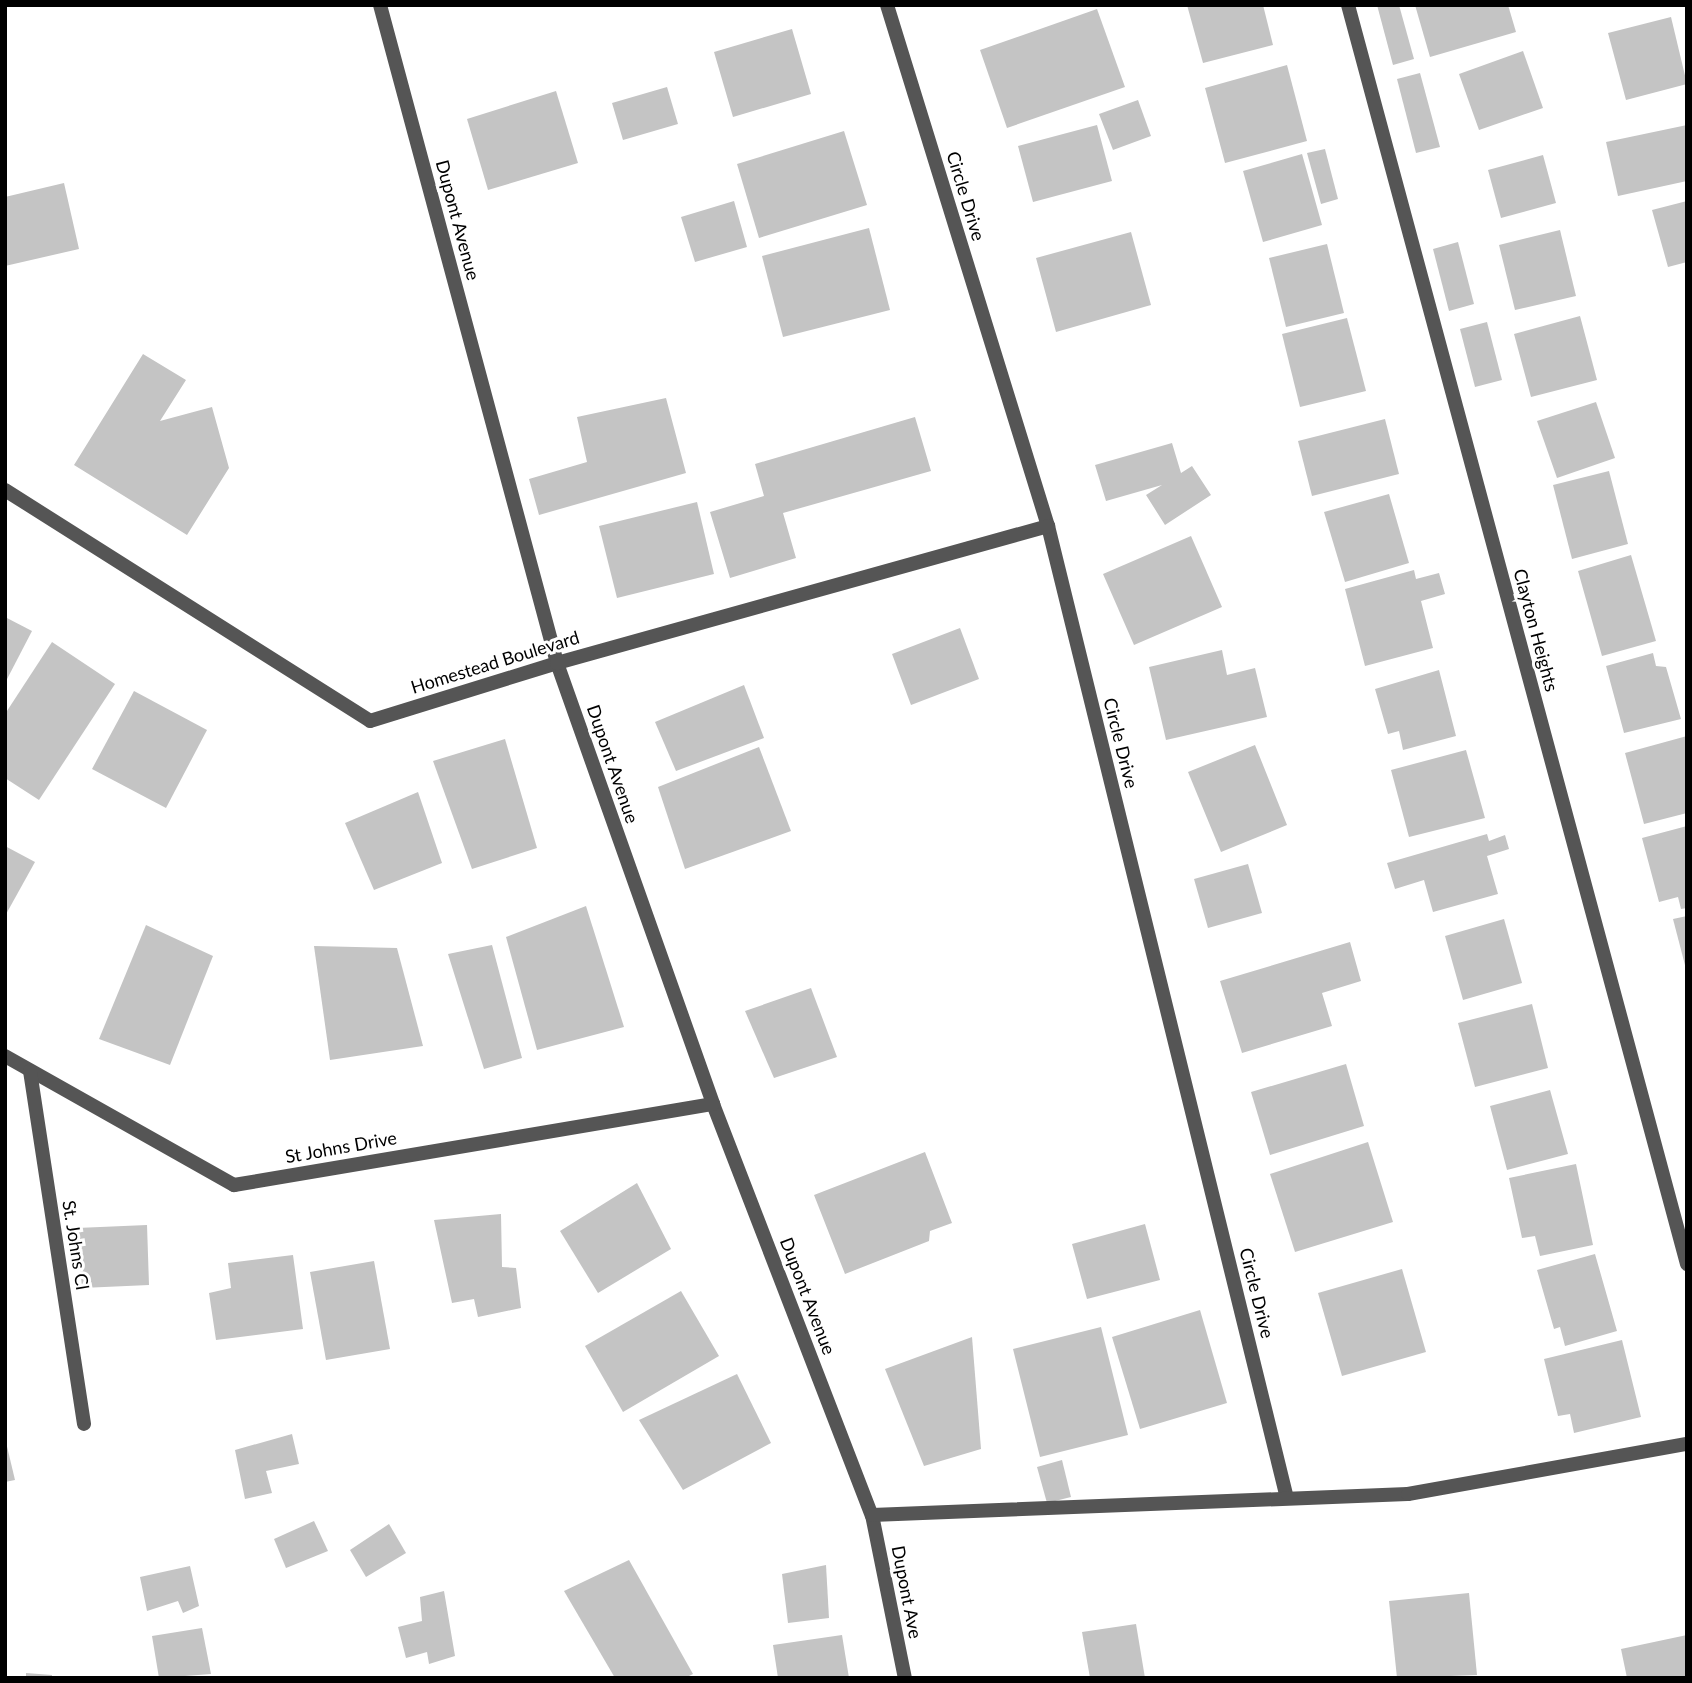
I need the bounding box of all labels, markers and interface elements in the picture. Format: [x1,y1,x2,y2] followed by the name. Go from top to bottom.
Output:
[942,149,990,243] street label: Circle Drive
[431,157,485,283] street label: Dupont Avenue
[1509,566,1563,694] street label: Clayton Heights
[408,626,582,698] street label: Homestead Boulevard
[1099,696,1143,790] street label: Circle Drive
[583,702,643,826] street label: Dupont Avenue
[283,1127,399,1167] street label: St Johns Drive
[58,1198,94,1292] street label: St. Johns Cl
[776,1234,840,1358] street label: Dupont Avenue
[1235,1246,1279,1340] street label: Circle Drive
[887,1543,927,1641] street label: Dupont Ave

